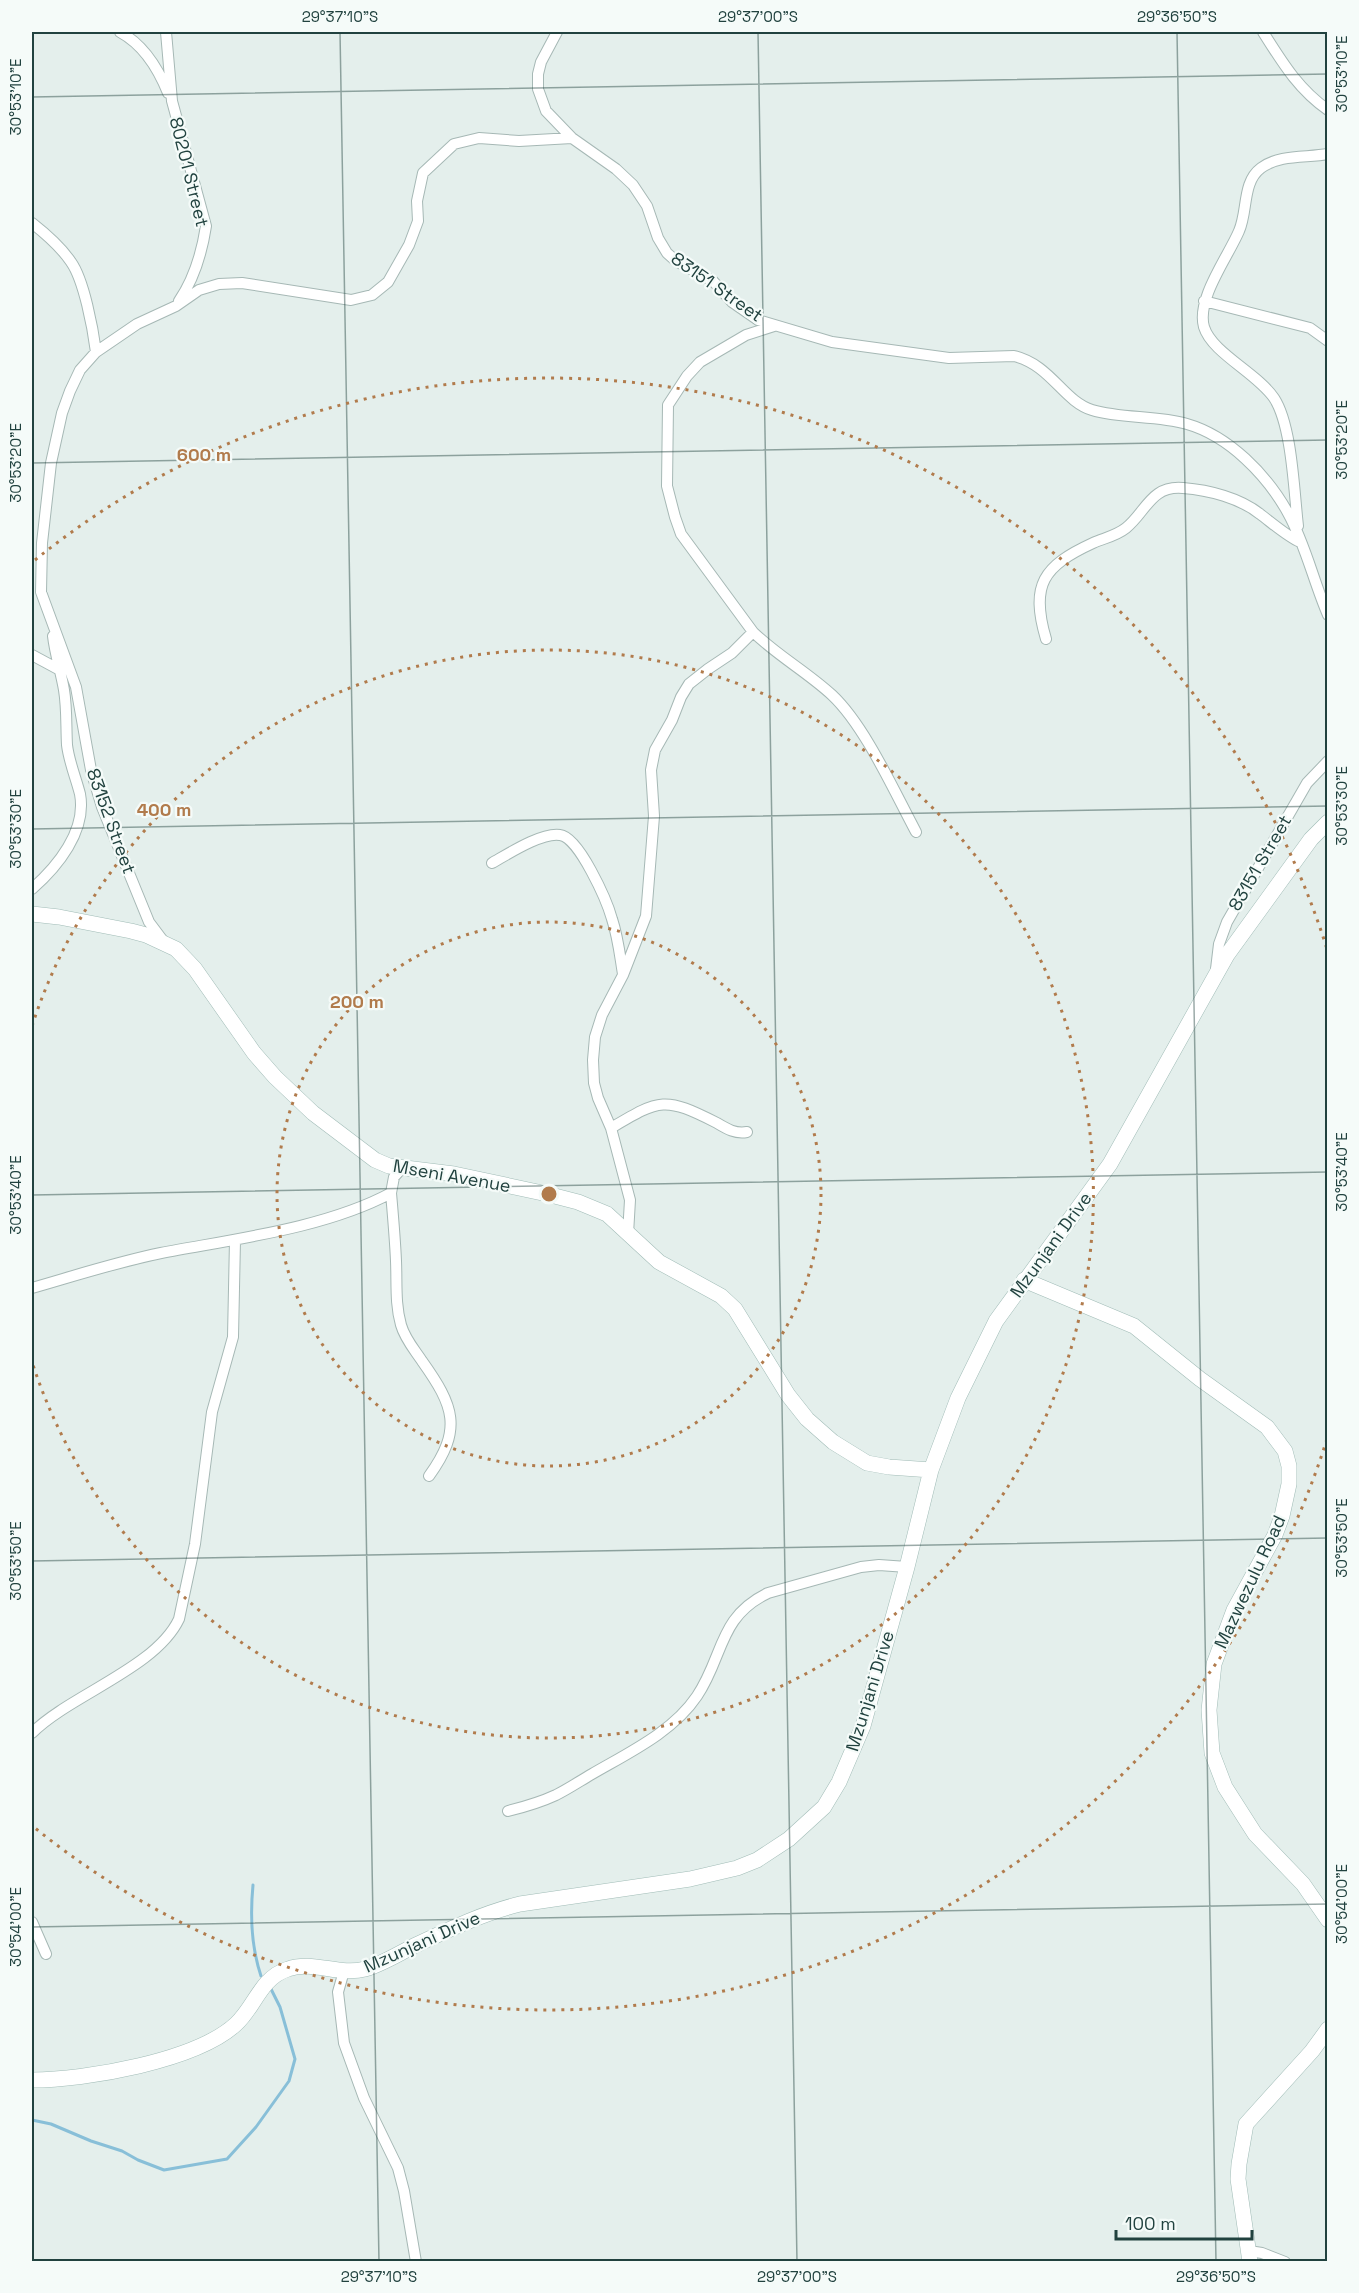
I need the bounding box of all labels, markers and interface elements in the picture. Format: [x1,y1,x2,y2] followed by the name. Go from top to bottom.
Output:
[302,7,378,26] text: 29°37'10"S
[718,7,798,26] text: 29°37'00"S
[1137,7,1217,26] text: 29°36'50"S
[1332,36,1351,112] text: 30°53'10"E
[6,59,25,135] text: 30°53'10"E
[165,115,214,229] street label: 80201 Street
[667,246,768,327] street label: 83151 Street
[1332,400,1351,480] text: 30°53'20"E
[6,423,25,503] text: 30°53'20"E
[177,443,231,466] text: 600 m
[82,765,141,877] street label: 83152 Street
[1332,766,1351,846] text: 30°53'30"E
[6,789,25,869] text: 30°53'30"E
[137,798,191,821] text: 400 m
[1223,811,1296,915] street label: 83151 Street
[330,990,384,1013] text: 200 m
[1332,1132,1351,1212] text: 30°53'40"E
[391,1154,513,1197] street label: Mseni Avenue
[6,1155,25,1235] text: 30°53'40"E
[539,1184,559,1204] centre of rings
[1005,1187,1097,1302] street label: Mzunjani Drive
[1332,1498,1351,1578] text: 30°53'50"E
[1209,1511,1291,1652] street label: Mazwezulu Road
[6,1521,25,1601] text: 30°53'50"E
[840,1628,899,1754] street label: Mzunjani Drive
[1332,1864,1351,1944] text: 30°54'00"E
[6,1887,25,1967] text: 30°54'00"E
[360,1906,484,1977] street label: Mzunjani Drive
[1116,2203,1252,2241] scale bar
[1125,2212,1176,2235] text: 100 m
[341,2267,417,2286] text: 29°37'10"S
[757,2267,837,2286] text: 29°37'00"S
[1176,2267,1256,2286] text: 29°36'50"S

